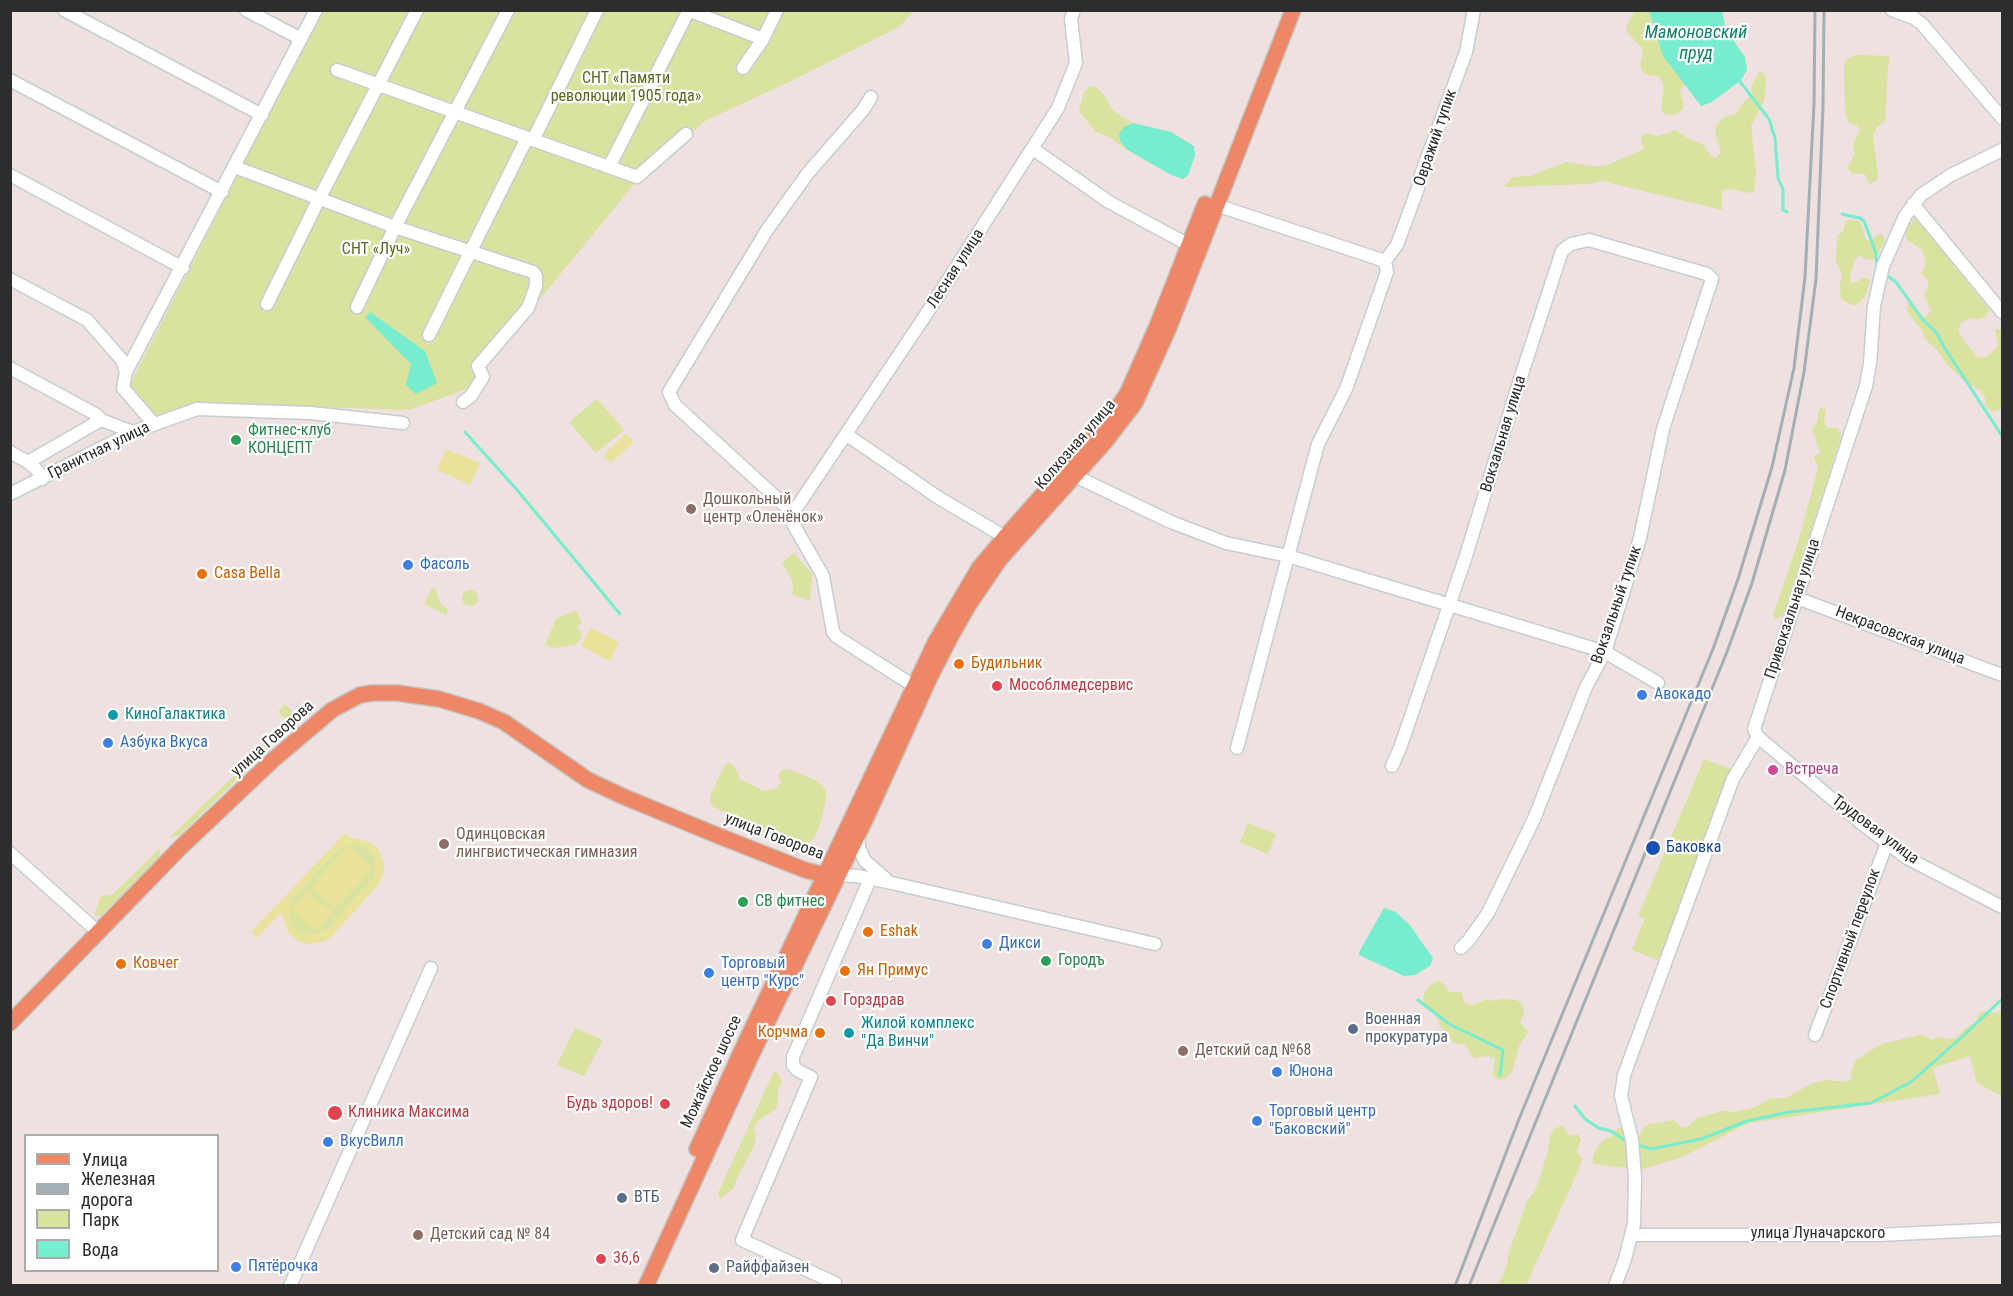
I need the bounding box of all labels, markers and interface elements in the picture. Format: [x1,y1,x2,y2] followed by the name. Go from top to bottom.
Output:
[1645,22,1747,64] water label: Мамоновский пруд
[551,69,701,107] park label: СНТ «Памяти революции 1905 года»
[1410,87,1462,189] street label: Овражий тупик
[923,226,989,312] street label: Лесная улица
[342,240,410,260] park label: СНТ «Луч»
[1477,373,1531,495] street label: Вокзальная улица
[1032,396,1120,494] street label: Колхозная улица
[45,418,153,484] street label: Гранитная улица
[248,421,331,459] place label: Фитнес-клуб КОНЦЕПТ
[229,433,243,447] marker: Фитнес-клуб КОНЦЕПТ
[703,490,824,528] place label: Дошкольный центр «Оленёнок»
[684,502,698,516] marker: Дошкольный центр «Оленёнок»
[1761,536,1825,682] street label: Привокзальная улица
[1588,544,1646,666] street label: Вокзальный тупик
[420,555,470,575] place label: Фасоль
[401,558,415,572] marker: Фасоль
[214,564,281,584] place label: Casa Bella
[195,567,209,581] marker: Casa Bella
[1833,602,1967,670] street label: Некрасовская улица
[971,654,1043,674] place label: Будильник
[952,657,966,671] marker: Будильник
[1009,676,1133,696] place label: Мособлмедсервис
[990,679,1004,693] marker: Мособлмедсервис
[1654,685,1711,705] place label: Авокадо
[1635,688,1649,702] marker: Авокадо
[228,697,318,781] street label: улица Говорова
[125,705,226,725] place label: КиноГалактика
[106,708,120,722] marker: КиноГалактика
[120,733,208,753] place label: Азбука Вкуса
[101,736,115,750] marker: Азбука Вкуса
[1785,760,1839,780] place label: Встреча
[1766,763,1780,777] marker: Встреча
[1828,791,1922,869] street label: Трудовая улица
[722,809,826,865] street label: улица Говорова
[456,825,638,863] place label: Одинцовская лингвистическая гимназия
[437,837,451,851] marker: Одинцовская лингвистическая гимназия
[1666,838,1721,858] place label: Баковка
[1644,839,1662,857] marker: Баковка
[1817,866,1885,1012] street label: Спортивный переулок
[755,892,825,912] place label: СВ фитнес
[736,895,750,909] marker: СВ фитнес
[880,922,918,942] place label: Eshak
[861,925,875,939] marker: Eshak
[999,934,1041,954] place label: Дикси
[980,937,994,951] marker: Дикси
[1058,951,1105,971] place label: Городъ
[133,954,179,974] place label: Ковчег
[721,954,804,992] place label: Торговый центр "Курс"
[1039,954,1053,968] marker: Городъ
[114,957,128,971] marker: Ковчег
[857,961,928,981] place label: Ян Примус
[838,964,852,978] marker: Ян Примус
[702,966,716,980] marker: Торговый центр "Курс"
[843,991,905,1011] place label: Горздрав
[824,994,838,1008] marker: Горздрав
[1365,1010,1448,1048] place label: Военная прокуратура
[678,1013,746,1131] street label: Можайское шоссе
[861,1014,974,1052] place label: Жилой комплекс "Да Винчи"
[1346,1022,1360,1036] marker: Военная прокуратура
[758,1023,808,1043] place label: Корчма
[813,1026,827,1040] marker: Корчма
[842,1026,856,1040] marker: Жилой комплекс "Да Винчи"
[1195,1041,1311,1061] place label: Детский сад №68
[1176,1044,1190,1058] marker: Детский сад №68
[1289,1062,1333,1082] place label: Юнона
[1270,1065,1284,1079] marker: Юнона
[566,1094,653,1114] place label: Будь здоров!
[658,1097,672,1111] marker: Будь здоров!
[1269,1102,1376,1140] place label: Торговый центр "Баковский"
[348,1103,469,1123] place label: Клиника Максима
[326,1104,344,1122] marker: Клиника Максима
[1250,1114,1264,1128] marker: Торговый центр "Баковский"
[340,1132,404,1152] place label: ВкусВилл
[24,1134,219,1272] legend
[321,1135,335,1149] marker: ВкусВилл
[82,1149,128,1170] text: Улица
[81,1168,156,1210] text: Железная дорога
[634,1188,660,1208] place label: ВТБ
[615,1191,629,1205] marker: ВТБ
[82,1209,119,1230] text: Парк
[1751,1224,1885,1244] street label: улица Луначарского
[430,1225,550,1245] place label: Детский сад № 84
[411,1228,425,1242] marker: Детский сад № 84
[82,1239,119,1260] text: Вода
[613,1249,640,1269] place label: 36,6
[594,1252,608,1266] marker: 36,6
[248,1257,318,1277] place label: Пятёрочка
[726,1258,809,1278] place label: Райффайзен
[229,1260,243,1274] marker: Пятёрочка
[707,1261,721,1275] marker: Райффайзен

